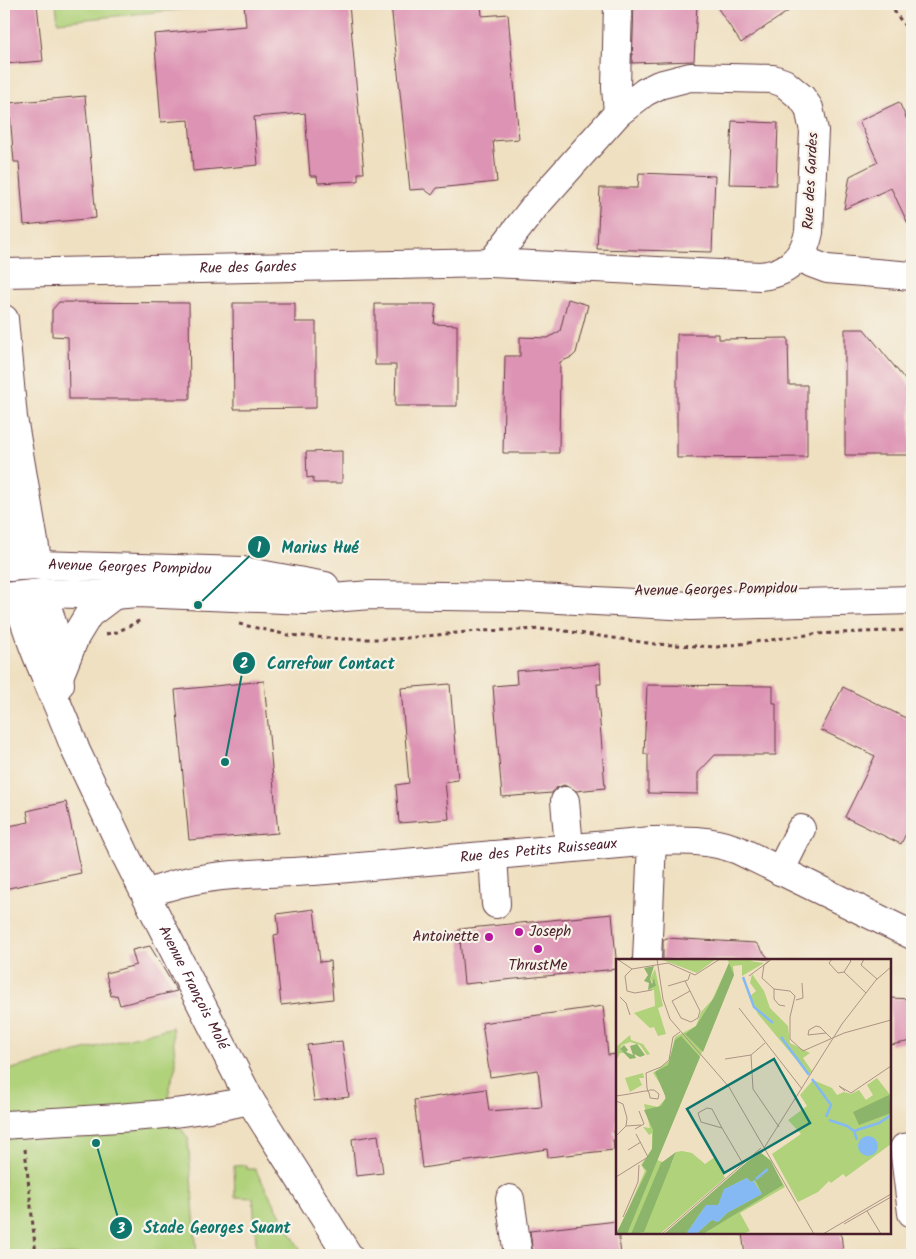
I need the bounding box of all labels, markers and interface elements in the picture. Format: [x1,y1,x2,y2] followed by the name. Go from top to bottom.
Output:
[796,131,826,230] street label: Rue des Gardes
[199,255,297,281] street label: Rue des Gardes
[246,532,368,563] callout: Marius Hué
[257,536,262,560] text: 1
[281,536,359,561] text: Marius Hué
[48,553,212,582] street label: Avenue Georges Pompidou
[634,577,798,603] street label: Avenue Georges Pompidou
[232,648,405,679] callout: Carrefour Contact
[240,652,249,676] text: 2
[267,652,396,677] text: Carrefour Contact
[459,832,619,870] street label: Rue des Petits Ruisseaux
[529,920,571,944] place label: Joseph
[151,921,235,1055] street label: Avenue François Molé
[413,925,479,949] place label: Antoinette
[513,926,525,938] marker: Joseph
[483,931,495,943] marker: Antoinette
[532,943,544,955] marker: ThrustMe
[508,954,568,978] place label: ThrustMe
[616,959,891,1234] inset map
[108,1212,300,1243] callout: Stade Georges Suant
[143,1216,291,1241] text: Stade Georges Suant
[116,1217,125,1241] text: 3

